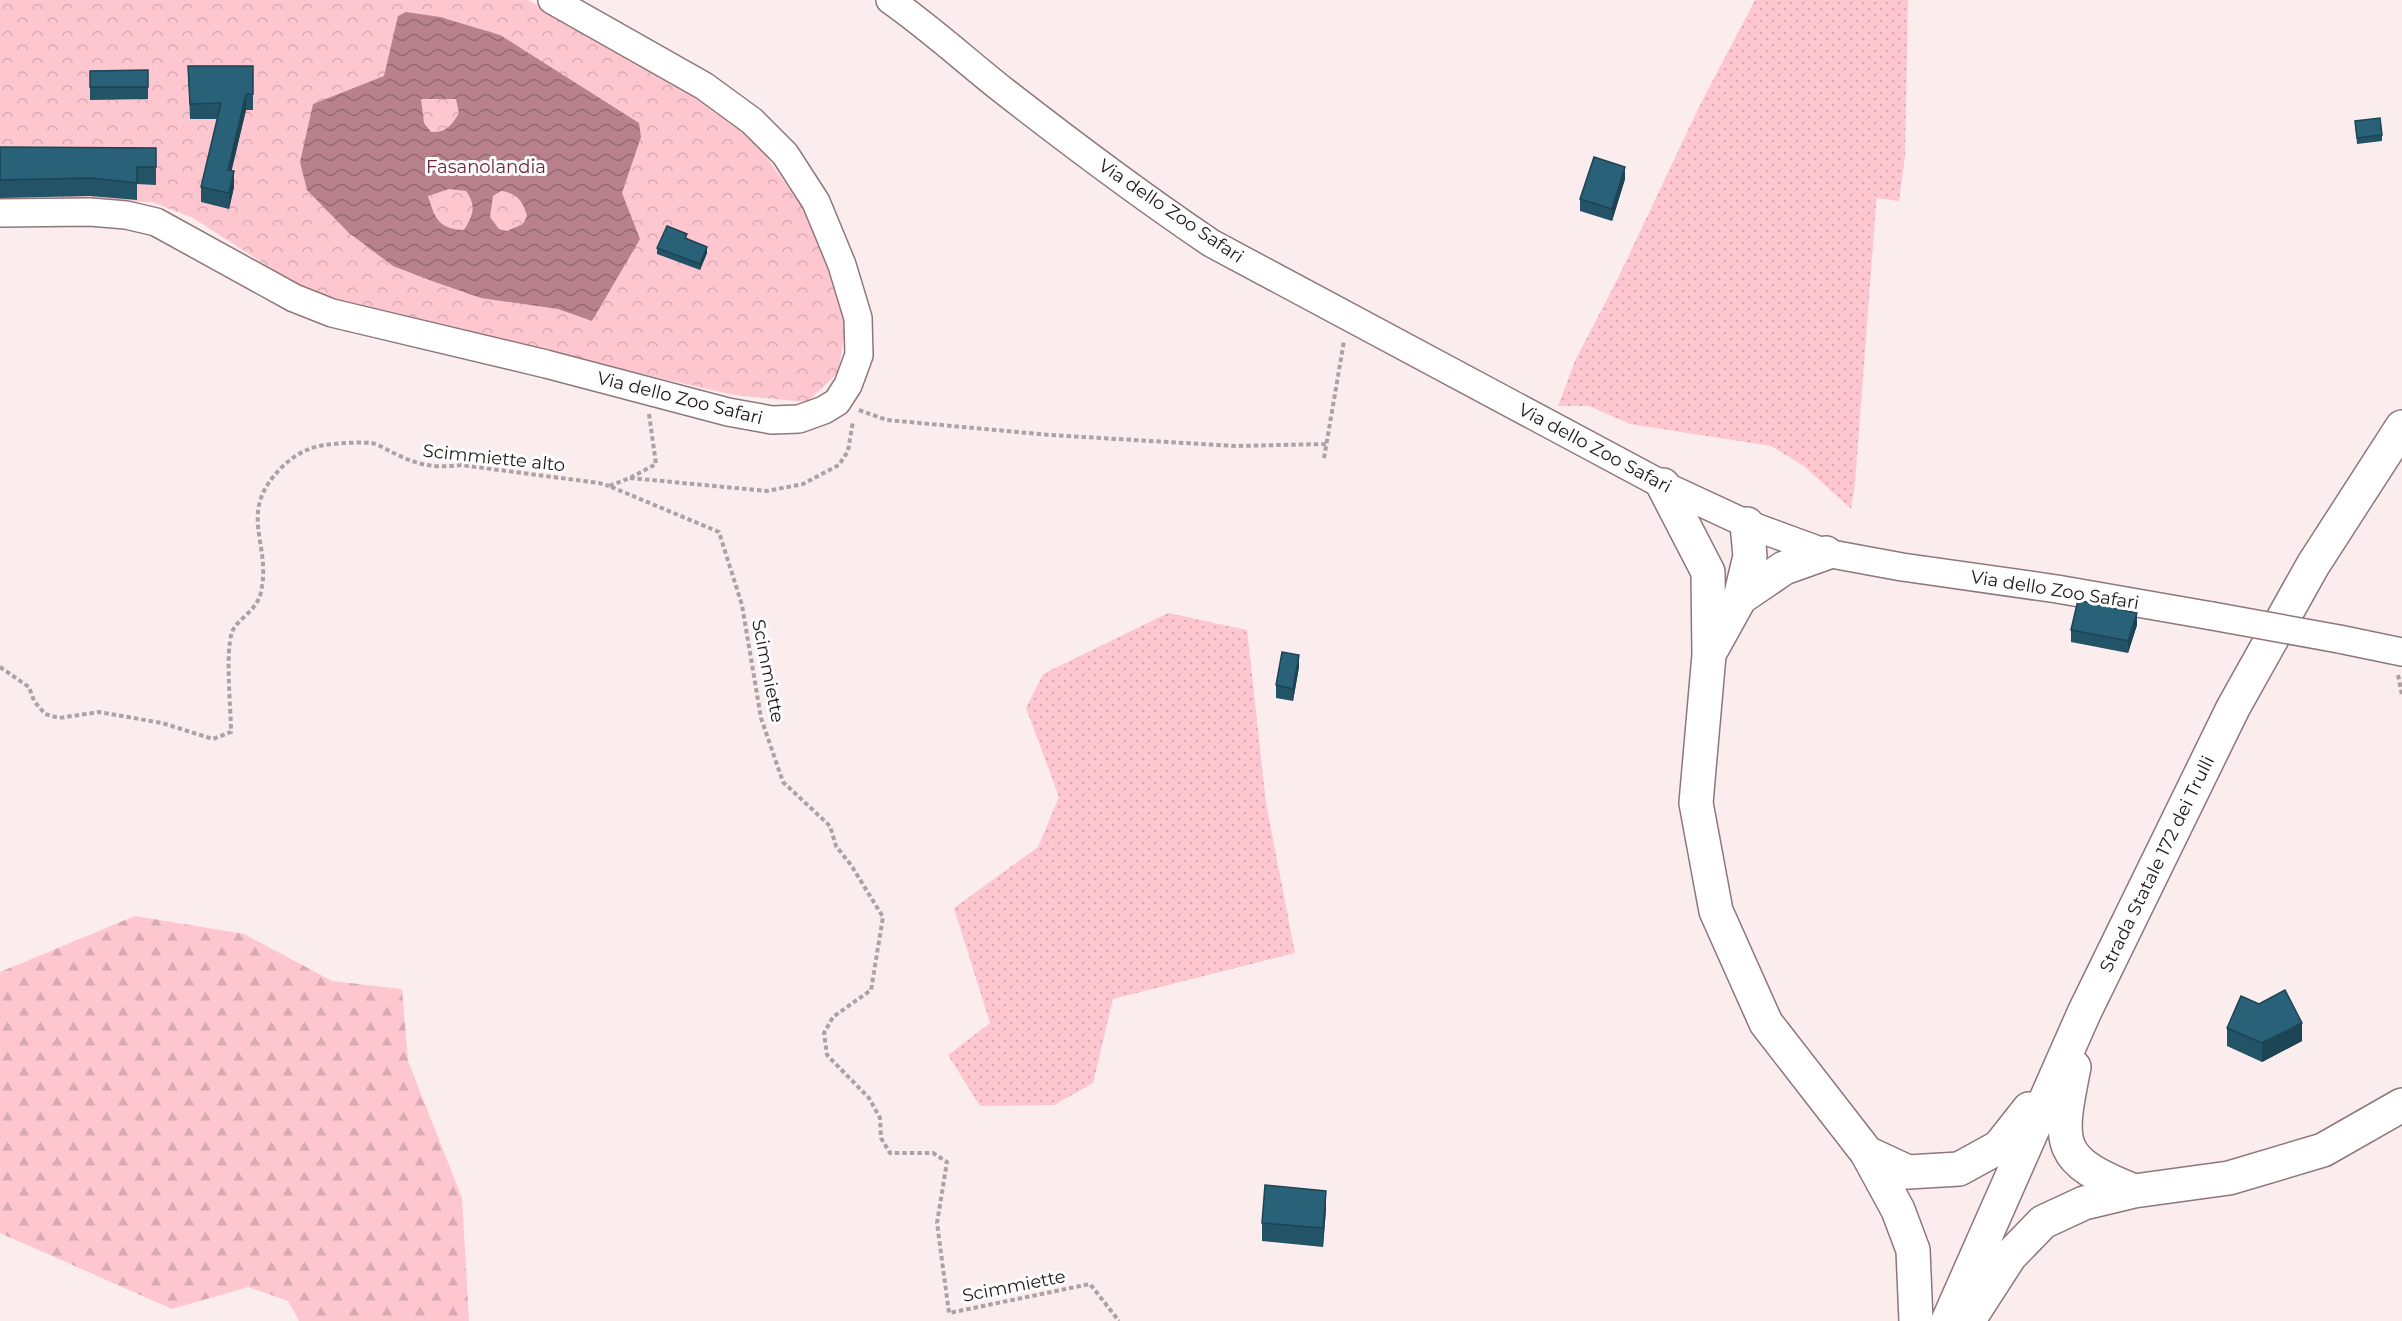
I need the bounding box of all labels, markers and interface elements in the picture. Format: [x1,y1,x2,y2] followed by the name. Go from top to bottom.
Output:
[1094,154,1248,268] street label: Via dello Zoo Safari
[426,156,546,178] park label: Fasanolandia
[595,367,765,429] street label: Via dello Zoo Safari
[1515,398,1675,498] street label: Via dello Zoo Safari
[422,440,566,476] street label: Scimmiette alto
[1969,566,2141,614] street label: Via dello Zoo Safari
[747,618,789,725] street label: Scimmiette
[2095,752,2219,976] street label: Strada Statale 172 dei Trulli
[961,1265,1068,1307] street label: Scimmiette

